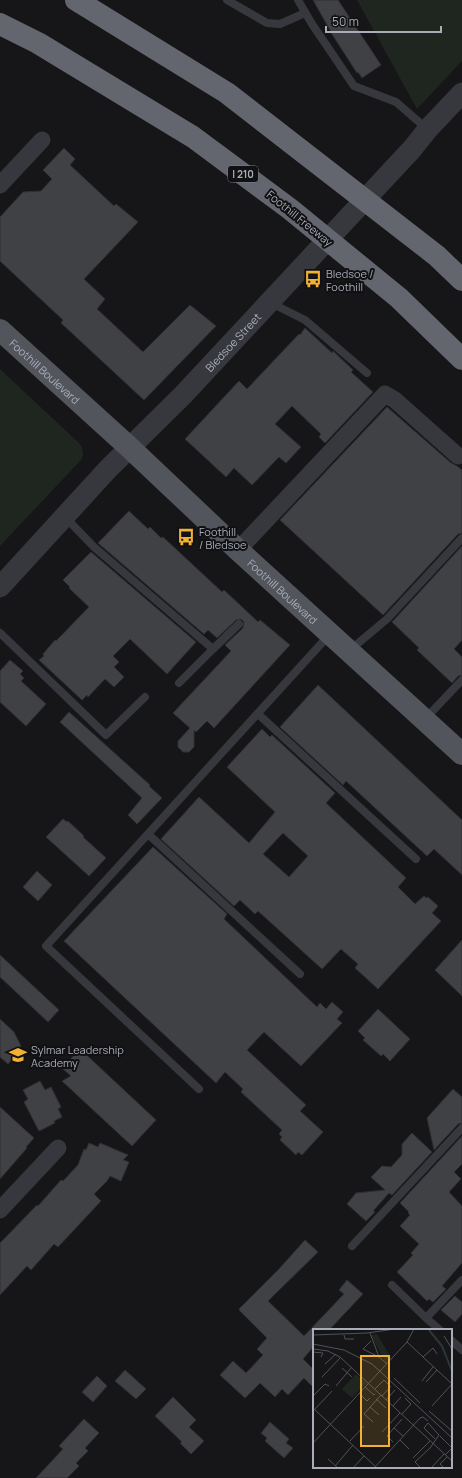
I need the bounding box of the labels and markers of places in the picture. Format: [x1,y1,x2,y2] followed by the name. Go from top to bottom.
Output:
[326,266,373,294] place label: Bledsoe / Foothill
[303,269,323,289] bus stop icon: Bledsoe / Foothill
[199,524,247,552] place label: Foothill / Bledsoe
[176,527,196,547] bus stop icon: Foothill / Bledsoe
[31,1042,124,1070] place label: Sylmar Leadership Academy
[8,1045,28,1065] school or university icon: Sylmar Leadership Academy

